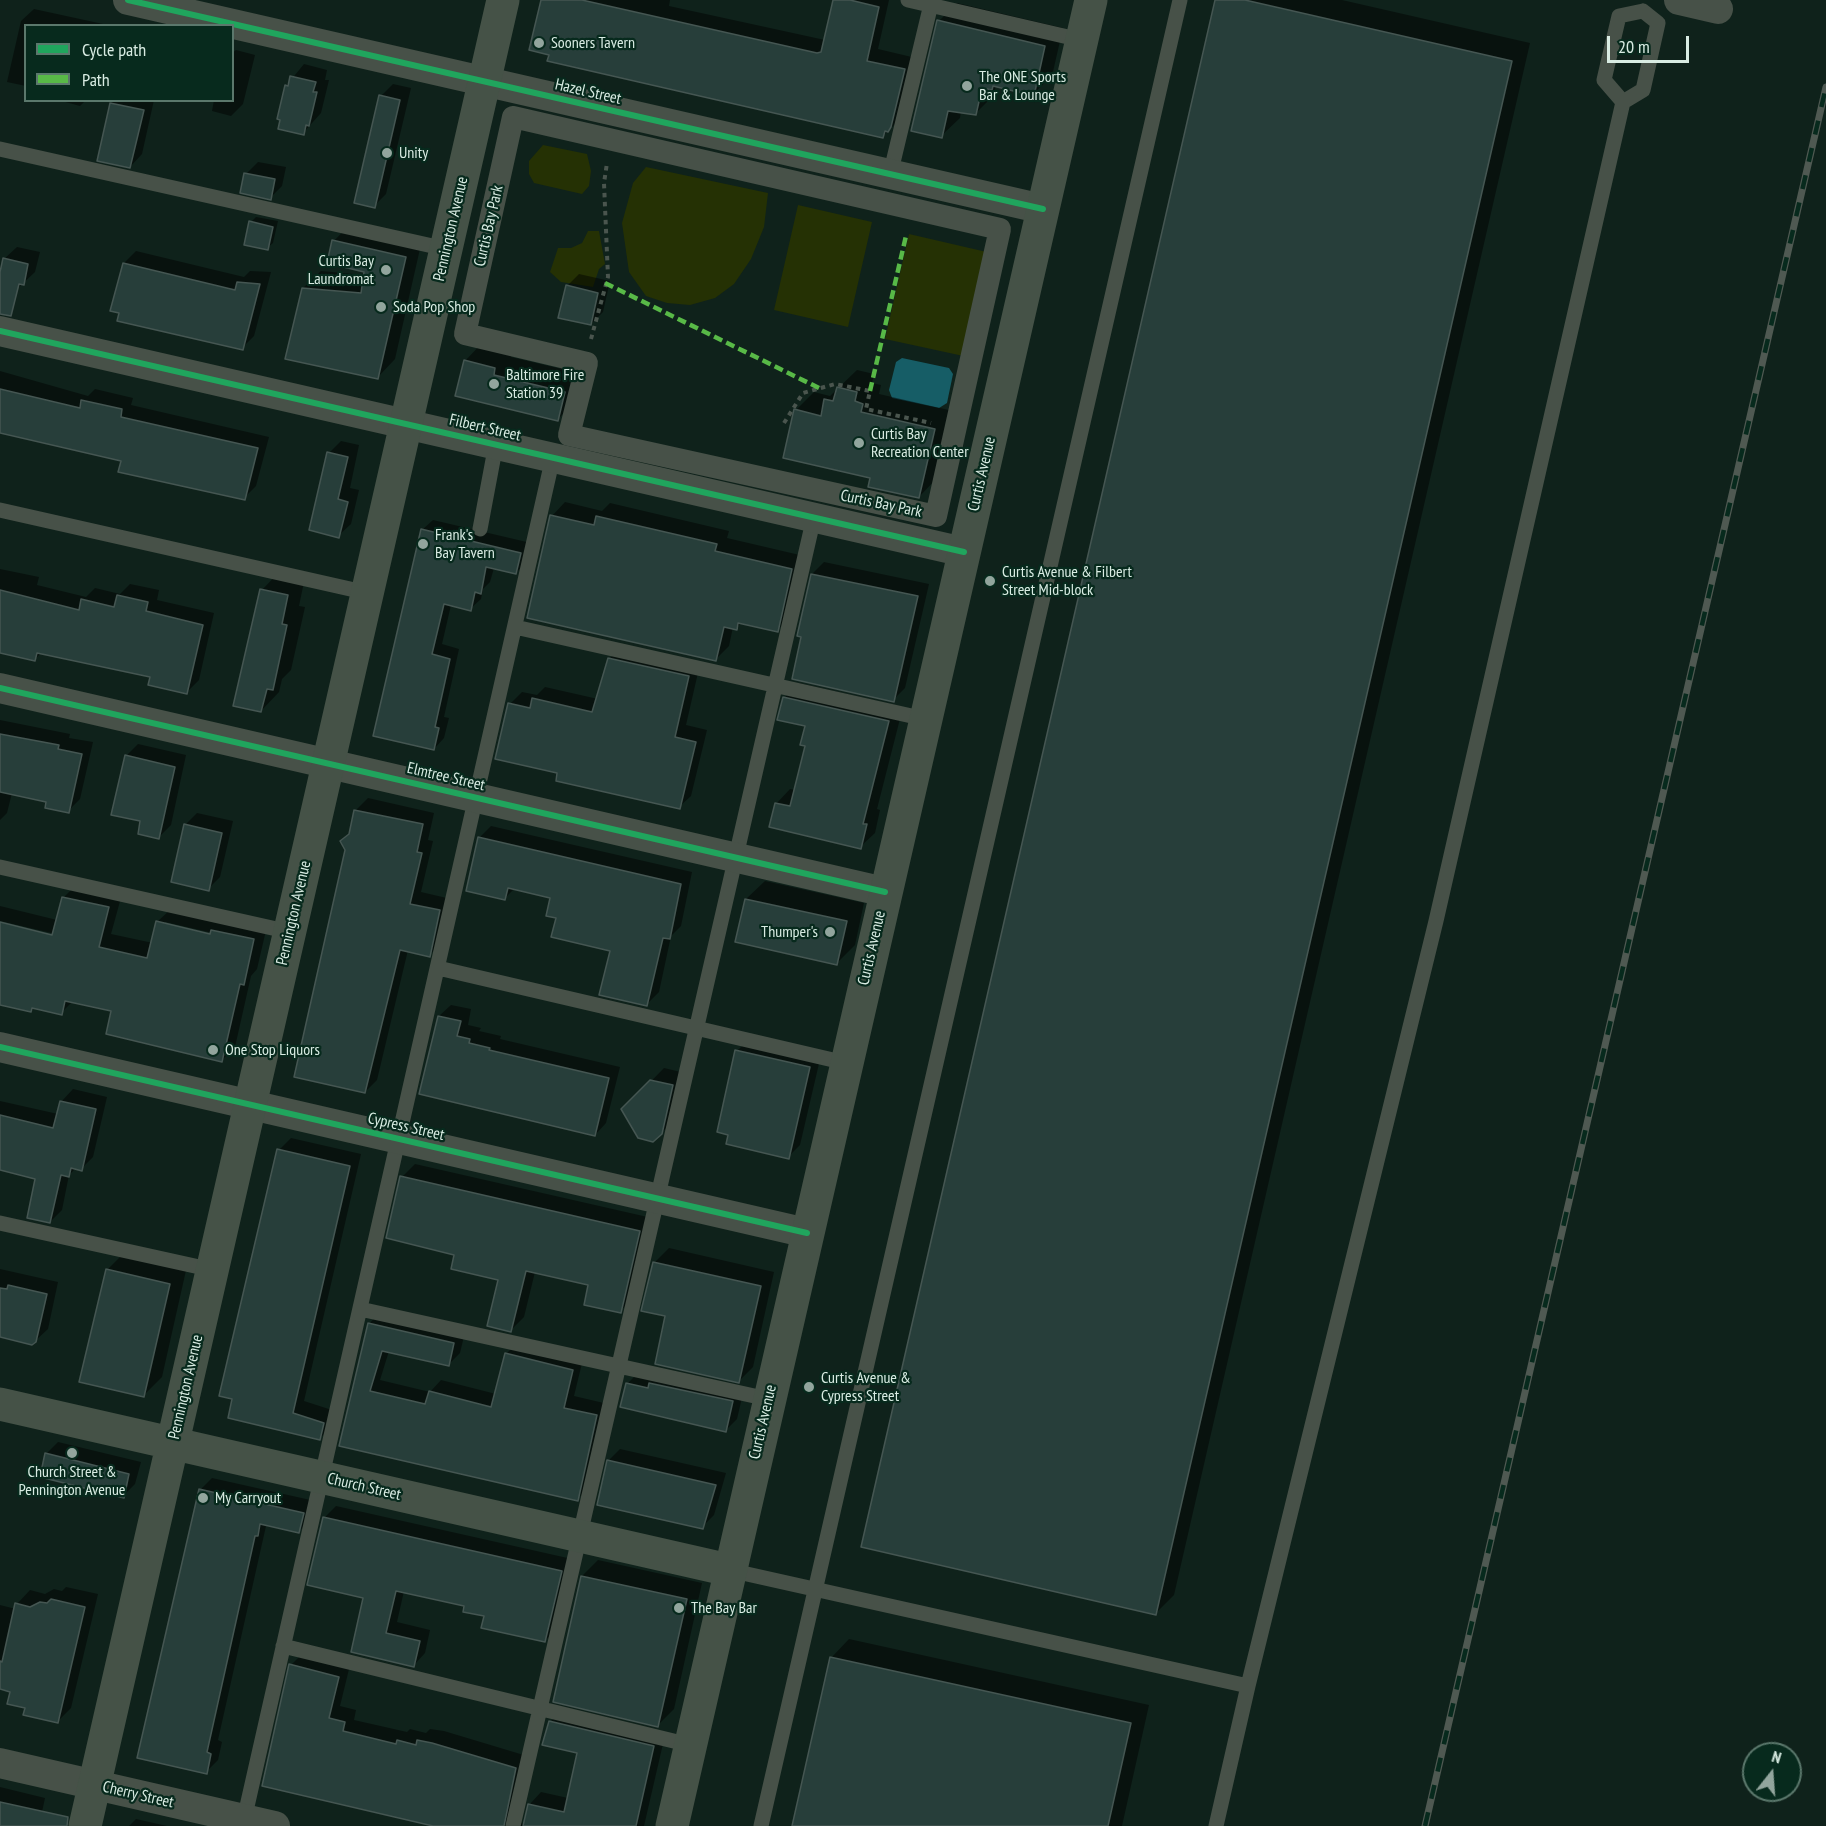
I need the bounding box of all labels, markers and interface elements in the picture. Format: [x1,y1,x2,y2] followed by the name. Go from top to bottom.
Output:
[24,24,234,102] legend
[1610,24,1692,62] scale bar
[551,33,635,53] place label: Sooners Tavern
[1618,35,1650,58] text: 20 m
[532,36,546,50] marker: Sooners Tavern
[82,38,146,61] text: Cycle path
[979,67,1066,105] place label: The ONE Sports Bar & Lounge
[82,68,110,91] text: Path
[553,75,623,109] street label: Hazel Street
[960,79,974,93] marker: The ONE Sports Bar & Lounge
[399,143,428,163] place label: Unity
[380,146,394,160] marker: Unity
[430,175,472,283] street label: Pennington Avenue
[470,184,508,268] street label: Curtis Bay Park
[308,251,374,289] place label: Curtis Bay Laundromat
[379,263,393,277] marker: Curtis Bay Laundromat
[393,297,475,317] place label: Soda Pop Shop
[374,300,388,314] marker: Soda Pop Shop
[506,365,584,403] place label: Baltimore Fire Station 39
[487,377,501,391] marker: Baltimore Fire Station 39
[447,410,523,446] street label: Filbert Street
[871,424,969,462] place label: Curtis Bay Recreation Center
[964,435,1000,513] street label: Curtis Avenue
[852,436,866,450] marker: Curtis Bay Recreation Center
[839,486,923,522] street label: Curtis Bay Park
[435,525,495,563] place label: Frank's Bay Tavern
[416,537,430,551] marker: Frank's Bay Tavern
[1002,562,1132,600] place label: Curtis Avenue & Filbert Street Mid-block
[983,574,997,588] marker: Curtis Avenue & Filbert Street Mid-block
[405,759,487,795] street label: Elmtree Street
[273,859,315,967] street label: Pennington Avenue
[854,909,890,987] street label: Curtis Avenue
[761,922,818,942] place label: Thumper's
[823,925,837,939] marker: Thumper's
[225,1040,320,1060] place label: One Stop Liquors
[206,1043,220,1057] marker: One Stop Liquors
[366,1109,446,1145] street label: Cypress Street
[165,1333,207,1441] street label: Pennington Avenue
[821,1368,911,1406] place label: Curtis Avenue & Cypress Street
[802,1380,816,1394] marker: Curtis Avenue & Cypress Street
[745,1383,781,1461] street label: Curtis Avenue
[65,1446,79,1460] marker: Church Street & Pennington Avenue
[19,1462,125,1500] place label: Church Street & Pennington Avenue
[325,1469,403,1505] street label: Church Street
[215,1488,281,1508] place label: My Carryout
[196,1491,210,1505] marker: My Carryout
[691,1598,757,1618] place label: The Bay Bar
[672,1601,686,1615] marker: The Bay Bar
[1742,1742,1802,1802] north arrow
[1770,1746,1784,1768] text: N
[101,1778,175,1812] street label: Cherry Street

